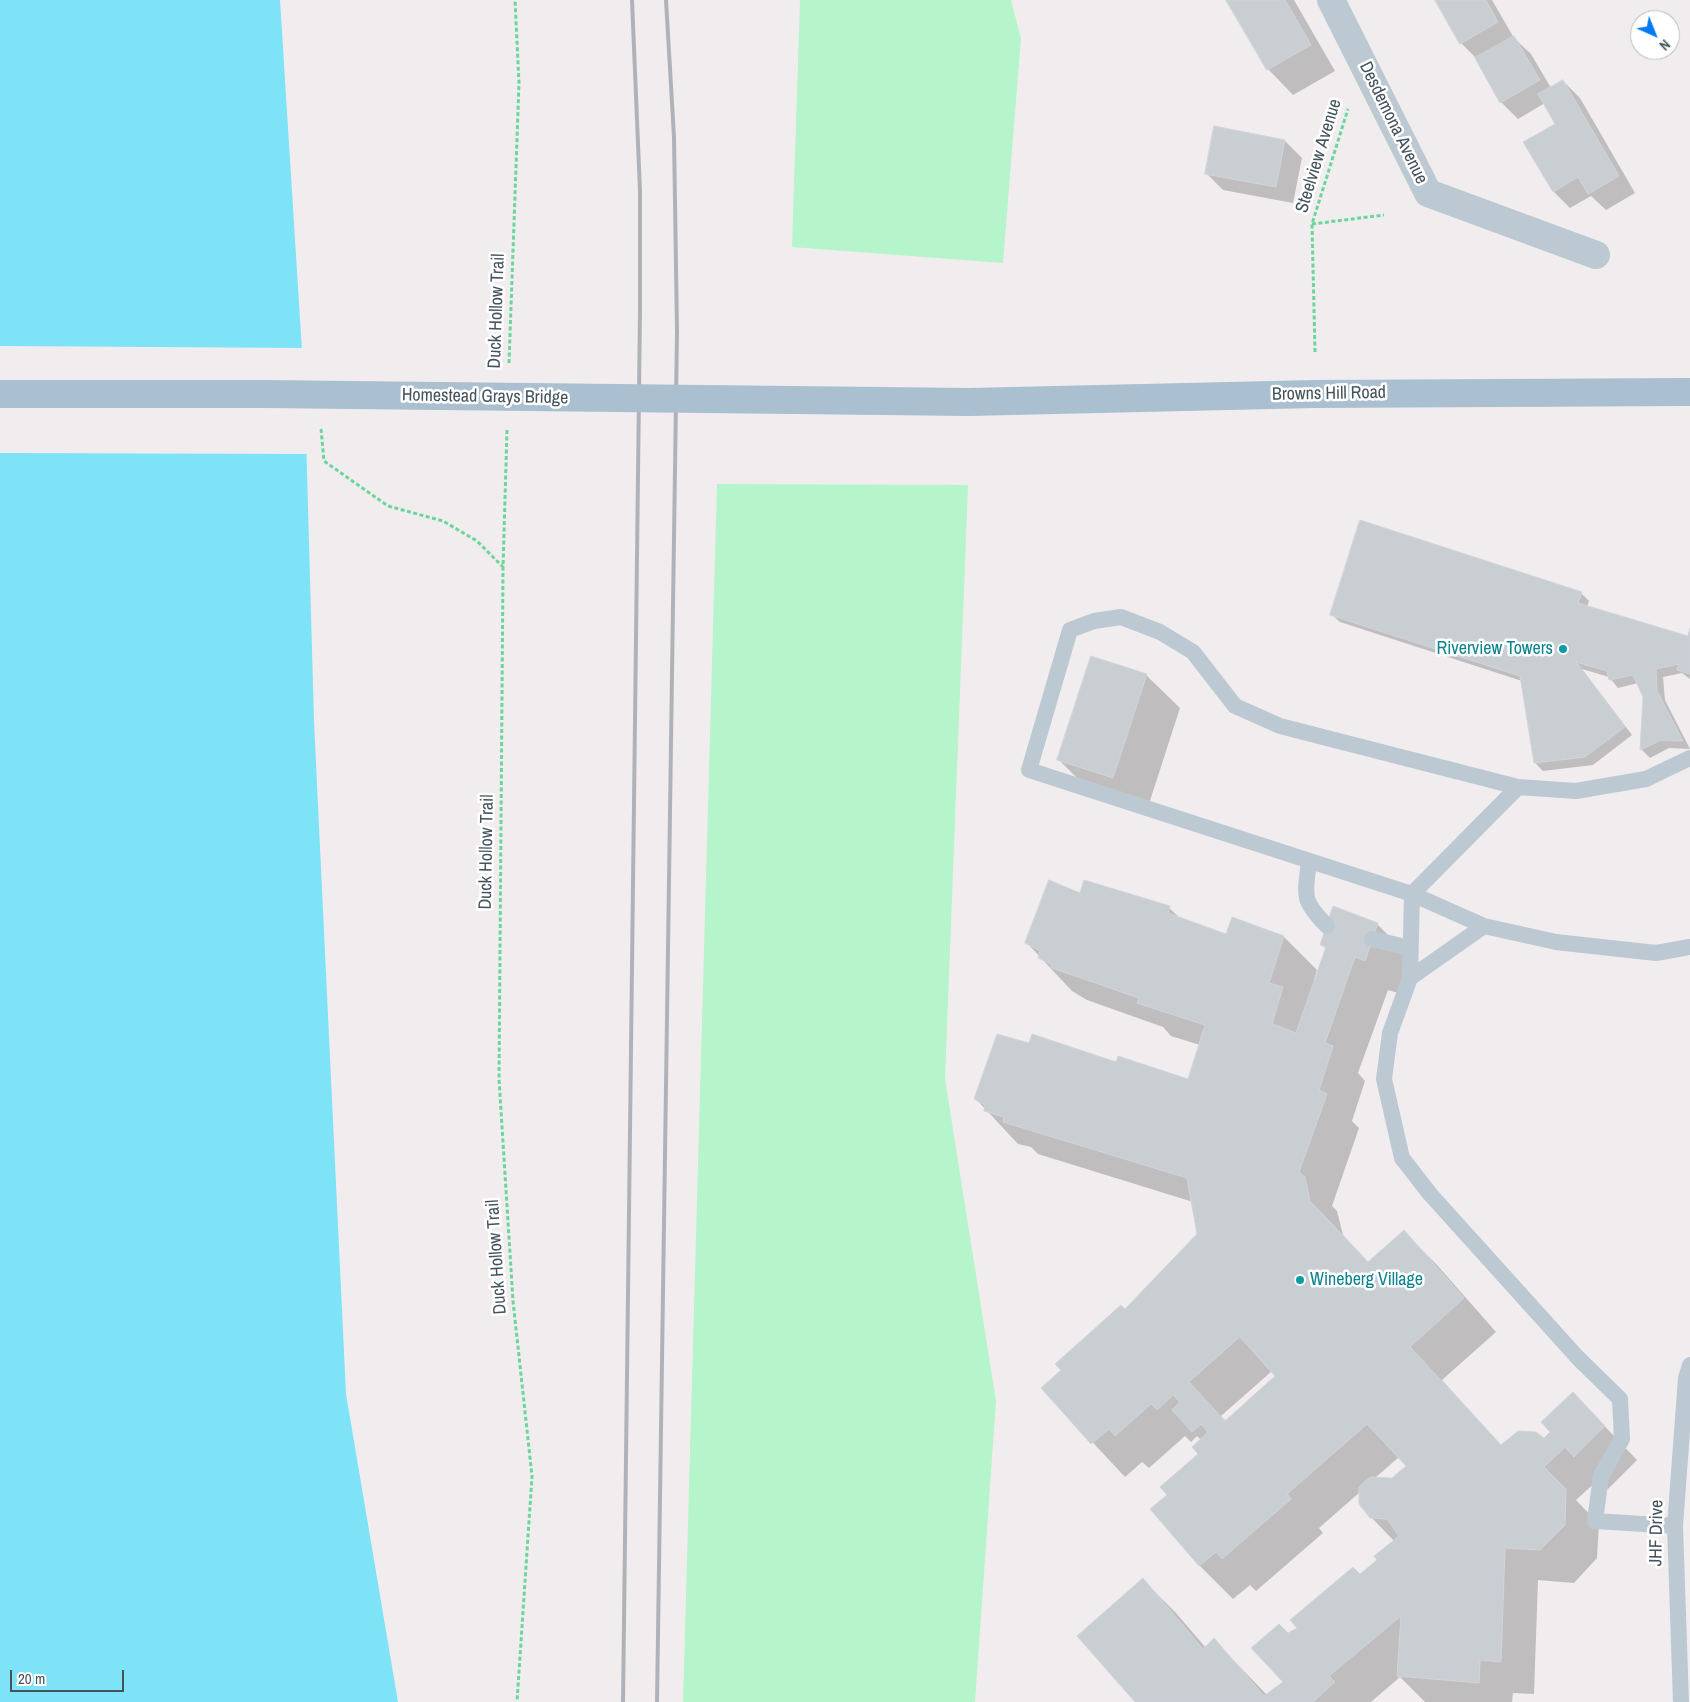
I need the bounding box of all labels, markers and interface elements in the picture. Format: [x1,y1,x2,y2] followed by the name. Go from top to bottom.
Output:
[1630,10,1680,60] north arrow
[1655,36,1674,54] text: N
[1354,58,1432,188] street label: Desdemona Avenue
[1291,96,1347,216] street label: Steelview Avenue
[484,253,510,369] street label: Duck Hollow Trail
[1272,382,1386,406] street label: Browns Hill Road
[402,385,568,409] street label: Homestead Grays Bridge
[1437,638,1553,660] place label: Riverview Towers
[1557,643,1569,655] marker: Riverview Towers
[475,794,499,910] street label: Duck Hollow Trail
[482,1199,512,1315] street label: Duck Hollow Trail
[1310,1269,1423,1291] place label: Wineberg Village
[1294,1274,1306,1286] marker: Wineberg Village
[1646,1500,1668,1566] street label: JHF Drive
[12,1660,126,1692] scale bar
[18,1668,45,1689] text: 20 m

